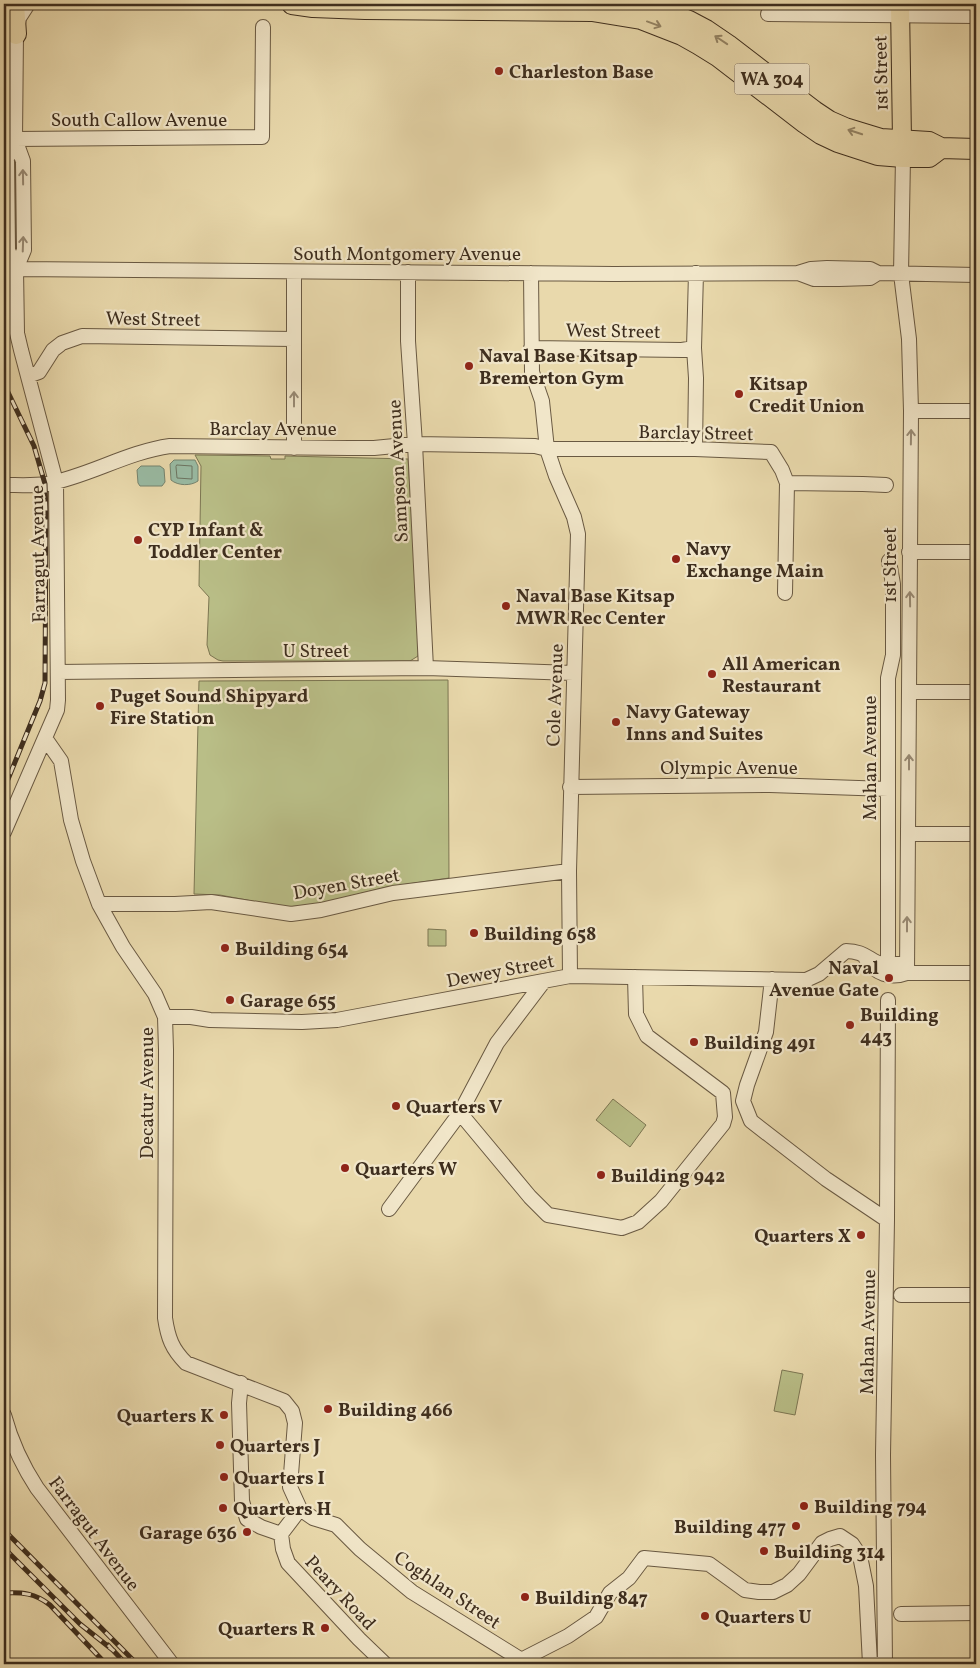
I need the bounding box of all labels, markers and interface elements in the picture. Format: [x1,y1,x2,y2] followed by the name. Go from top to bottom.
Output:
[646,20,661,29] one-way arrow
[715,35,729,45] one-way arrow
[868,35,896,111] street label: 1st Street
[509,60,654,86] place label: Charleston Base
[734,64,810,95] road number: WA 304
[493,65,505,77] marker: Charleston Base
[51,108,227,134] street label: South Callow Avenue
[847,126,863,136] one-way arrow
[18,169,28,186] one-way arrow
[19,236,28,252] one-way arrow
[293,242,521,268] street label: South Montgomery Avenue
[105,306,201,334] street label: West Street
[565,318,661,346] street label: West Street
[479,344,638,392] place label: Naval Base Kitsap Bremerton Gym
[463,360,475,372] marker: Naval Base Kitsap Bremerton Gym
[749,372,864,420] place label: Kitsap Credit Union
[733,388,745,400] marker: Kitsap Credit Union
[289,391,299,408] one-way arrow
[382,399,416,543] street label: Sampson Avenue
[209,417,337,443] street label: Barclay Avenue
[638,420,754,448] street label: Barclay Street
[906,429,915,445] one-way arrow
[25,485,53,623] street label: Farragut Avenue
[148,518,282,566] place label: CYP Infant & Toddler Center
[878,527,904,603] street label: 1st Street
[132,534,144,546] marker: CYP Infant & Toddler Center
[686,537,824,585] place label: Navy Exchange Main
[670,553,682,565] marker: Navy Exchange Main
[516,584,675,632] place label: Naval Base Kitsap MWR Rec Center
[905,591,915,608] one-way arrow
[500,600,512,612] marker: Naval Base Kitsap MWR Rec Center
[283,639,350,665] street label: U Street
[541,643,571,747] street label: Cole Avenue
[722,652,841,700] place label: All American Restaurant
[706,668,718,680] marker: All American Restaurant
[110,684,309,732] place label: Puget Sound Shipyard Fire Station
[858,695,884,821] street label: Mahan Avenue
[94,700,106,712] marker: Puget Sound Shipyard Fire Station
[626,700,764,748] place label: Navy Gateway Inns and Suites
[610,716,622,728] marker: Navy Gateway Inns and Suites
[904,754,914,770] one-way arrow
[660,756,798,782] street label: Olympic Avenue
[291,863,402,907] street label: Doyen Street
[902,916,912,932] one-way arrow
[484,922,596,948] place label: Building 658
[468,927,480,939] marker: Building 658
[235,937,349,963] place label: Building 654
[219,942,231,954] marker: Building 654
[444,949,557,995] street label: Dewey Street
[769,956,879,1004] place label: Naval Avenue Gate
[883,972,895,984] marker: Naval Avenue Gate
[240,989,336,1015] place label: Garage 655
[224,994,236,1006] marker: Garage 655
[860,1003,939,1051] place label: Building 443
[844,1019,856,1031] marker: Building 443
[135,1027,161,1159] street label: Decatur Avenue
[704,1031,816,1057] place label: Building 491
[688,1036,700,1048] marker: Building 491
[406,1095,502,1121] place label: Quarters V
[390,1100,402,1112] marker: Quarters V
[355,1157,457,1183] place label: Quarters W
[339,1162,351,1174] marker: Quarters W
[611,1164,725,1190] place label: Building 942
[595,1169,607,1181] marker: Building 942
[754,1224,851,1250] place label: Quarters X
[855,1229,867,1241] marker: Quarters X
[855,1269,883,1395] street label: Mahan Avenue
[338,1398,453,1424] place label: Building 466
[322,1403,334,1415] marker: Building 466
[117,1404,214,1430] place label: Quarters K
[218,1409,230,1421] marker: Quarters K
[230,1434,321,1460] place label: Quarters J
[214,1439,226,1451] marker: Quarters J
[234,1466,325,1492] place label: Quarters I
[42,1471,145,1597] street label: Farragut Avenue
[218,1471,230,1483] marker: Quarters I
[814,1495,927,1521] place label: Building 794
[233,1497,331,1523] place label: Quarters H
[798,1500,810,1512] marker: Building 794
[217,1502,229,1514] marker: Quarters H
[674,1515,786,1541] place label: Building 477
[790,1520,802,1532] marker: Building 477
[139,1521,237,1547] place label: Garage 636
[241,1526,253,1538] marker: Garage 636
[774,1540,885,1566] place label: Building 314
[388,1545,506,1636] street label: Coghlan Street
[758,1545,770,1557] marker: Building 314
[298,1550,381,1636] street label: Peary Road
[535,1586,648,1612] place label: Building 847
[519,1591,531,1603] marker: Building 847
[715,1605,812,1631] place label: Quarters U
[699,1610,711,1622] marker: Quarters U
[218,1617,315,1643] place label: Quarters R
[319,1622,331,1634] marker: Quarters R

